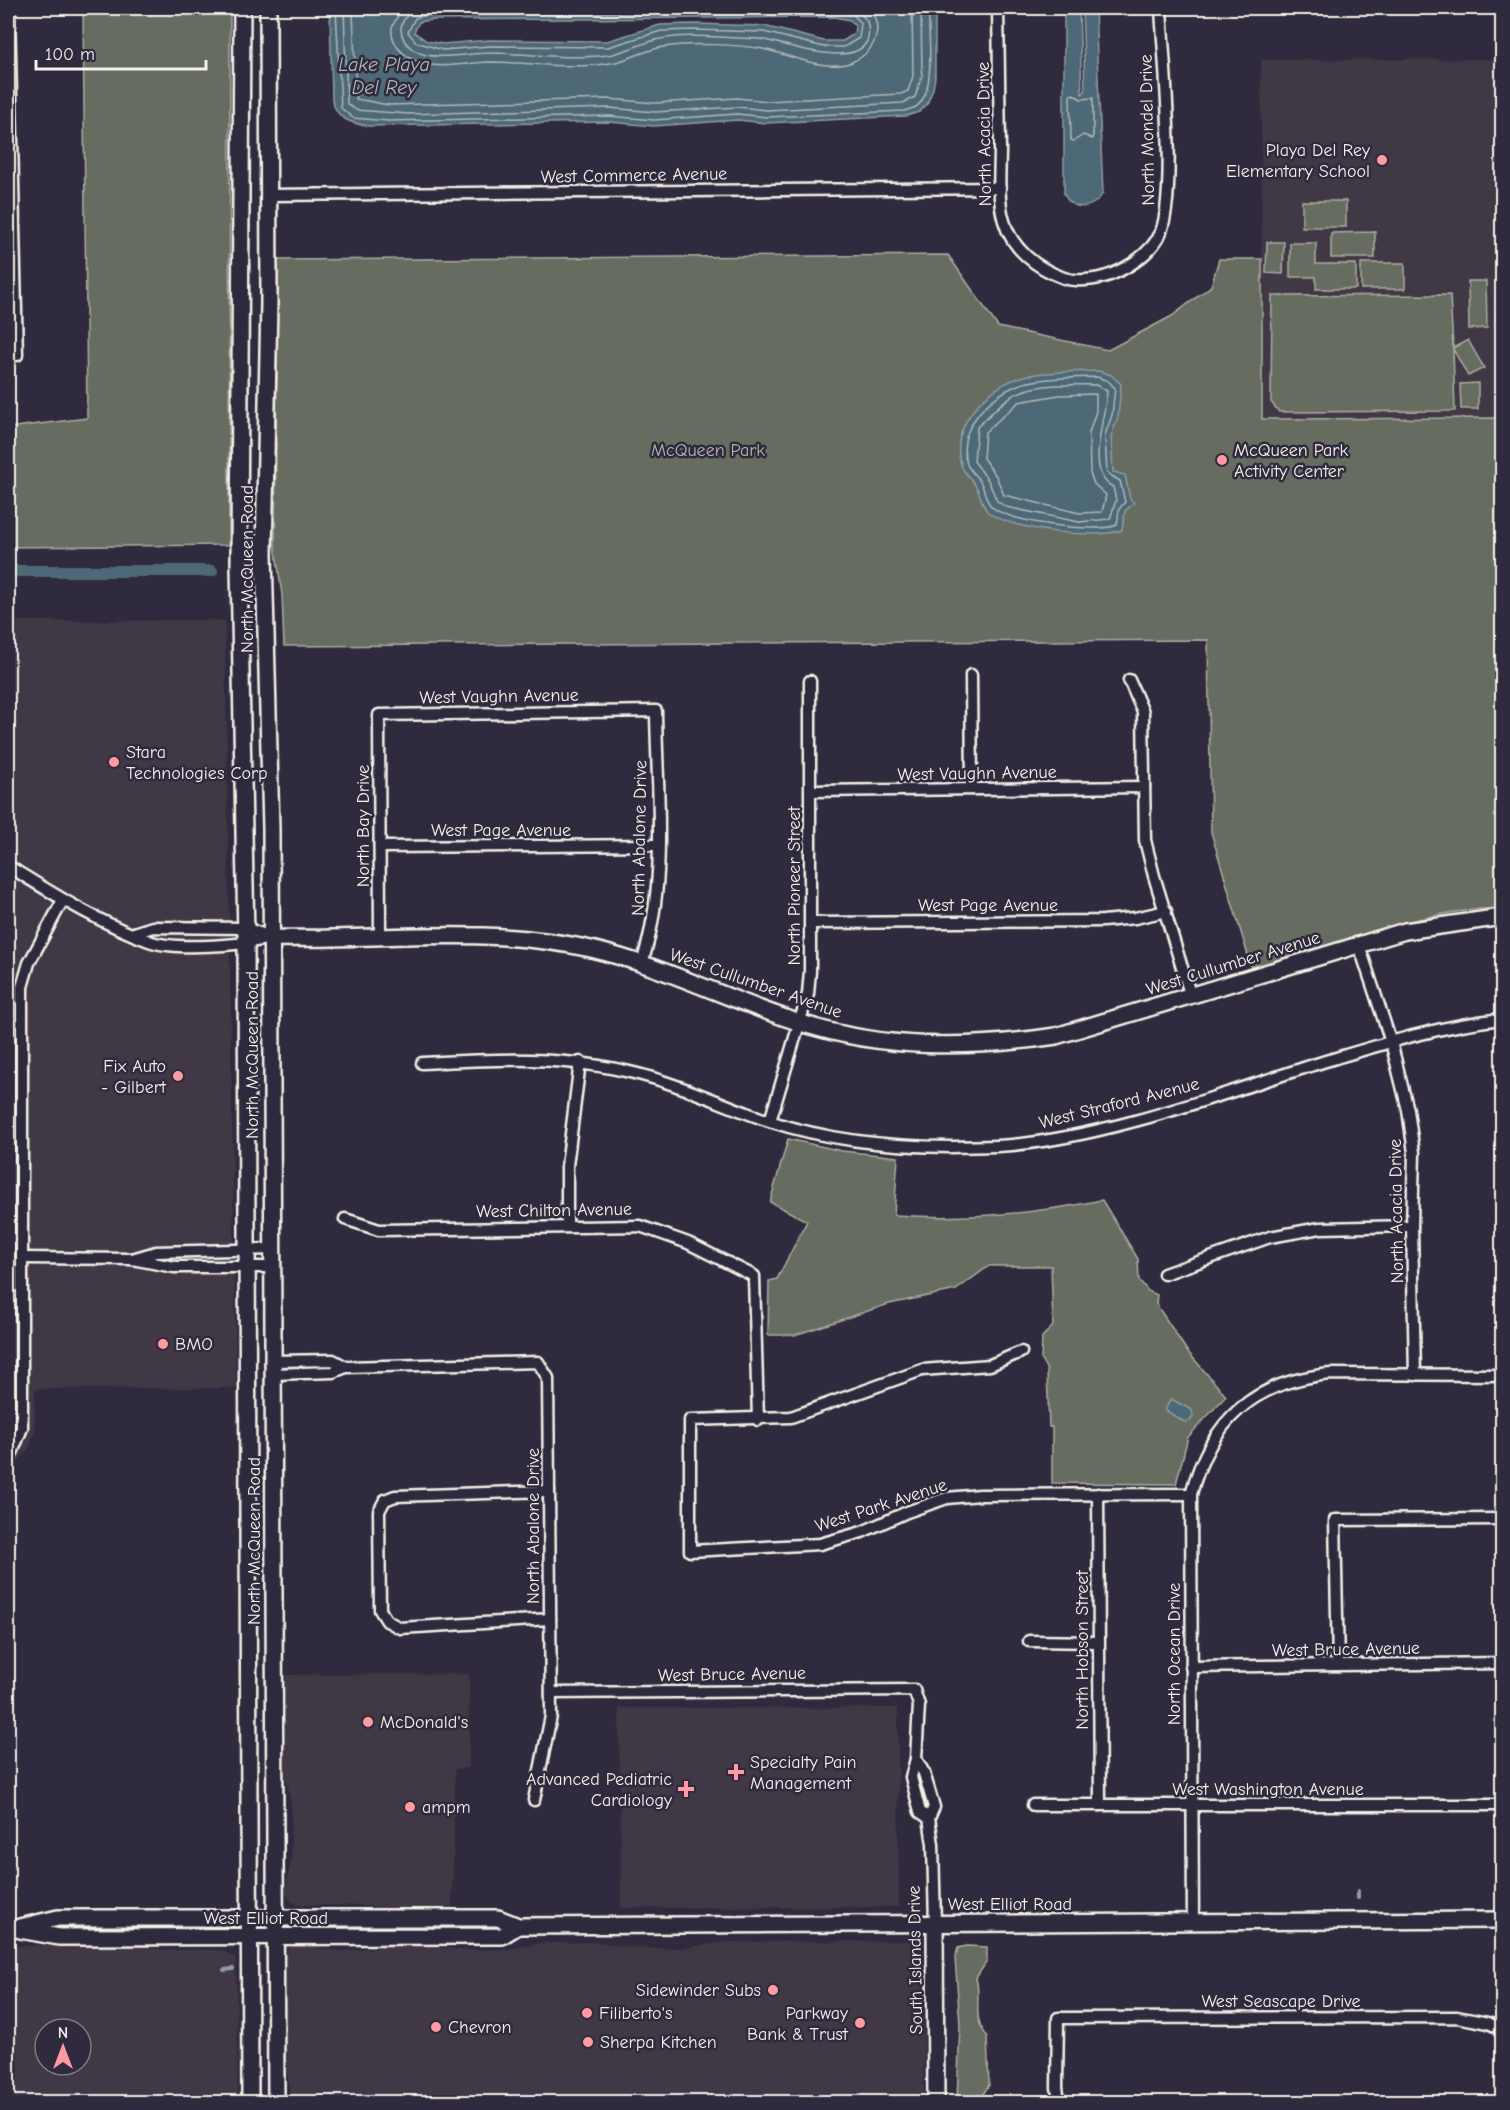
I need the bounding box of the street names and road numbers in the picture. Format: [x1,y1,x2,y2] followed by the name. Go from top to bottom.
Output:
[1136,54,1159,206] street label: North Mondel Drive
[973,62,996,206] street label: North Acacia Drive
[541,163,727,188] street label: West Commerce Avenue
[237,485,258,653] street label: North McQueen Road
[419,685,579,708] street label: West Vaughn Avenue
[628,760,651,916] street label: North Abalone Drive
[897,762,1057,785] street label: West Vaughn Avenue
[353,765,374,887] street label: North Bay Drive
[784,806,805,966] street label: North Pioneer Street
[431,820,571,841] street label: West Page Avenue
[918,895,1058,916] street label: West Page Avenue
[1144,927,1323,1000] street label: West Cullumber Avenue
[667,944,845,1023] street label: West Cullumber Avenue
[242,971,263,1139] street label: North McQueen Road
[1037,1073,1201,1134] street label: West Straford Avenue
[1385,1139,1408,1283] street label: North Acacia Drive
[476,1199,632,1222] street label: West Chilton Avenue
[523,1448,544,1604] street label: North Abalone Drive
[244,1457,265,1625] street label: North McQueen Road
[813,1474,950,1537] street label: West Park Avenue
[1072,1569,1093,1730] street label: North Hobson Street
[1164,1583,1185,1725] street label: North Ocean Drive
[1272,1638,1420,1661] street label: West Bruce Avenue
[658,1663,806,1686] street label: West Bruce Avenue
[1172,1779,1364,1800] street label: West Washington Avenue
[904,1885,927,2035] street label: South Islands Drive
[948,1894,1072,1915] street label: West Elliot Road
[204,1908,328,1929] street label: West Elliot Road
[1201,1991,1361,2012] street label: West Seascape Drive

